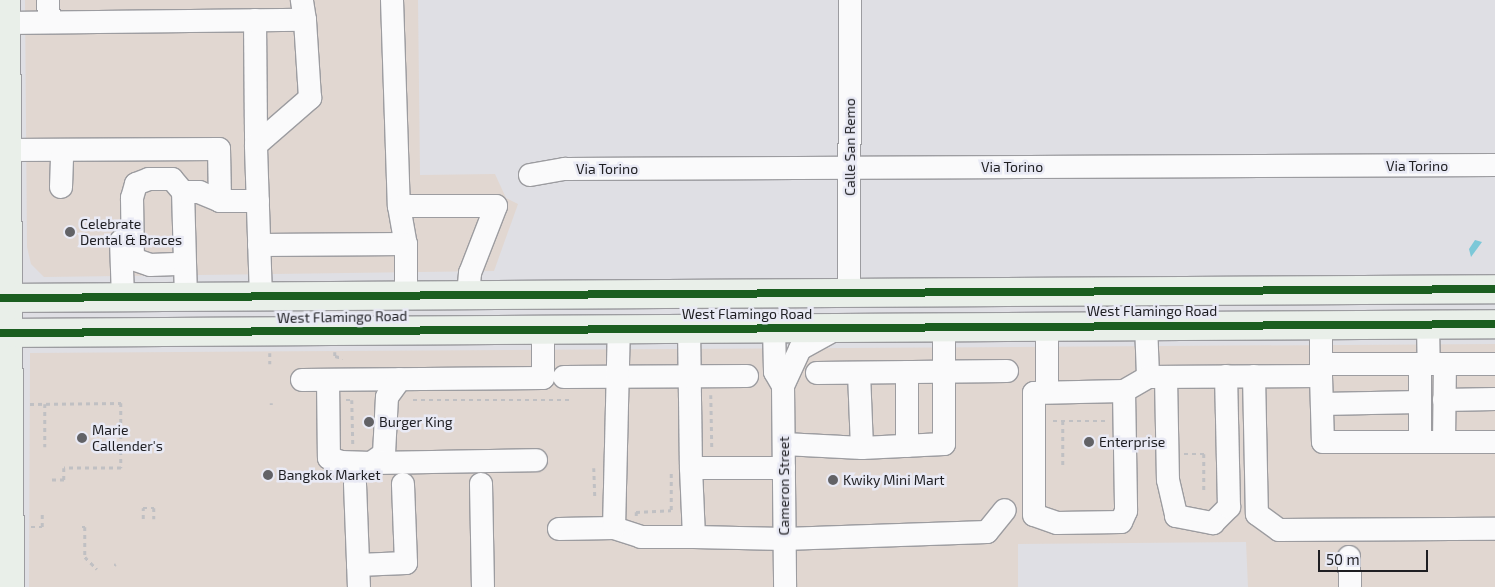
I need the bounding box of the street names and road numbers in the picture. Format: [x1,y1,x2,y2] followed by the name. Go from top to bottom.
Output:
[842,98,858,196] street label: Calle San Remo
[1386,158,1448,174] street label: Via Torino
[981,159,1043,175] street label: Via Torino
[576,161,638,177] street label: Via Torino
[1087,303,1217,319] street label: West Flamingo Road
[682,306,812,322] street label: West Flamingo Road
[277,307,407,327] street label: West Flamingo Road
[776,437,792,535] street label: Cameron Street

